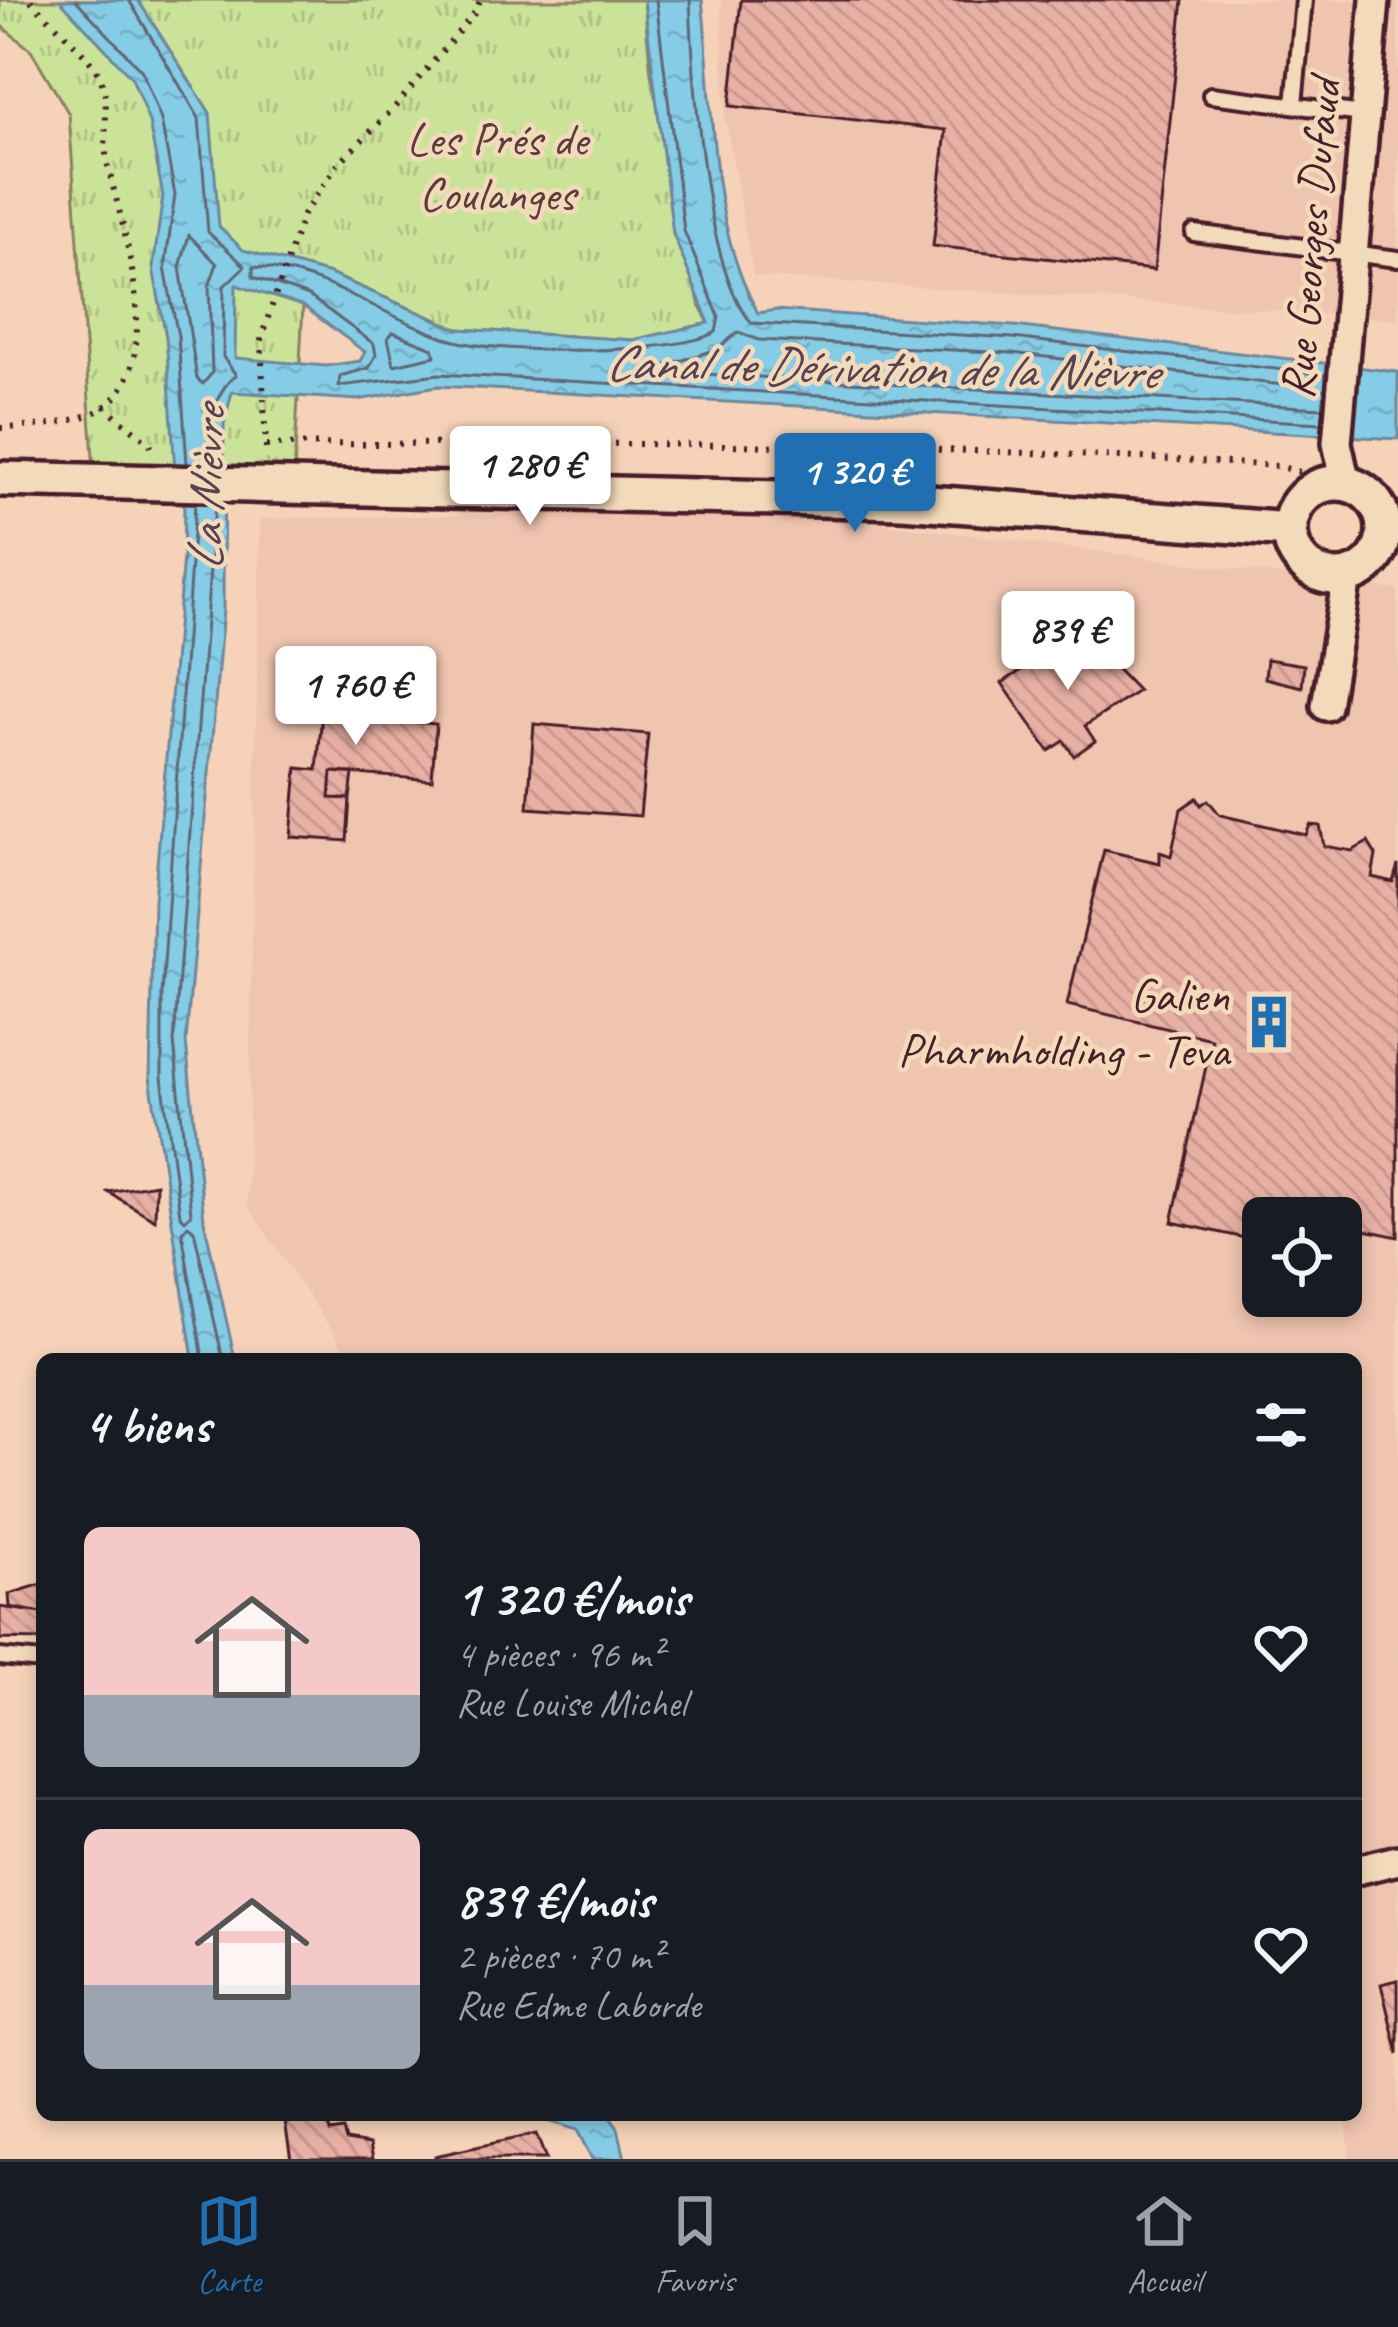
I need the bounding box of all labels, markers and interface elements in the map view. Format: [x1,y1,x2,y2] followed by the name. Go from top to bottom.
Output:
[1266,70,1354,401] street label: Rue Georges Dufaud
[406,109,591,224] park label: Les Prés de Coulanges
[605,330,1165,404] water label: Canal de Dérivation de la Nièvre
[173,399,240,571] water label: La Nièvre
[419,426,641,528] pin: 1 280 €
[744,433,966,535] pin: 1 320 €
[477,440,583,489] text: 1 280 €
[802,447,908,496] text: 1 320 €
[984,591,1152,693] pin: 839 €
[1028,605,1108,654] text: 839 €
[245,646,467,748] pin: 1 760 €
[302,660,410,709] text: 1 760 €
[898,965,1232,1080] place label: Galien Pharmholding - Teva
[1240,993,1298,1051] building icon: Galien Pharmholding - Teva
[1242,1197,1362,1317] map controls
[1242,1197,1362,1317] button: locate
[1248,1392,1314,1458] icon: filters
[84,1393,210,1457] text: 4 biens
[456,1566,689,1630] text: 1 320 €/mois
[180,1575,324,1719] icon: home
[1248,1614,1314,1680] icon: heart
[456,1630,663,1679] text: 4 pièces · 96 m²
[456,1679,686,1728] text: Rue Louise Michel
[456,1868,653,1932] text: 839 €/mois
[180,1877,324,2021] icon: home
[1248,1916,1314,1982] icon: heart
[456,1932,663,1981] text: 2 pièces · 70 m²
[456,1981,701,2030] text: Rue Edme Laborde
[196,2188,262,2302] tab: Carte
[655,2188,735,2302] tab: Favoris
[1127,2188,1202,2302] tab: Accueil

